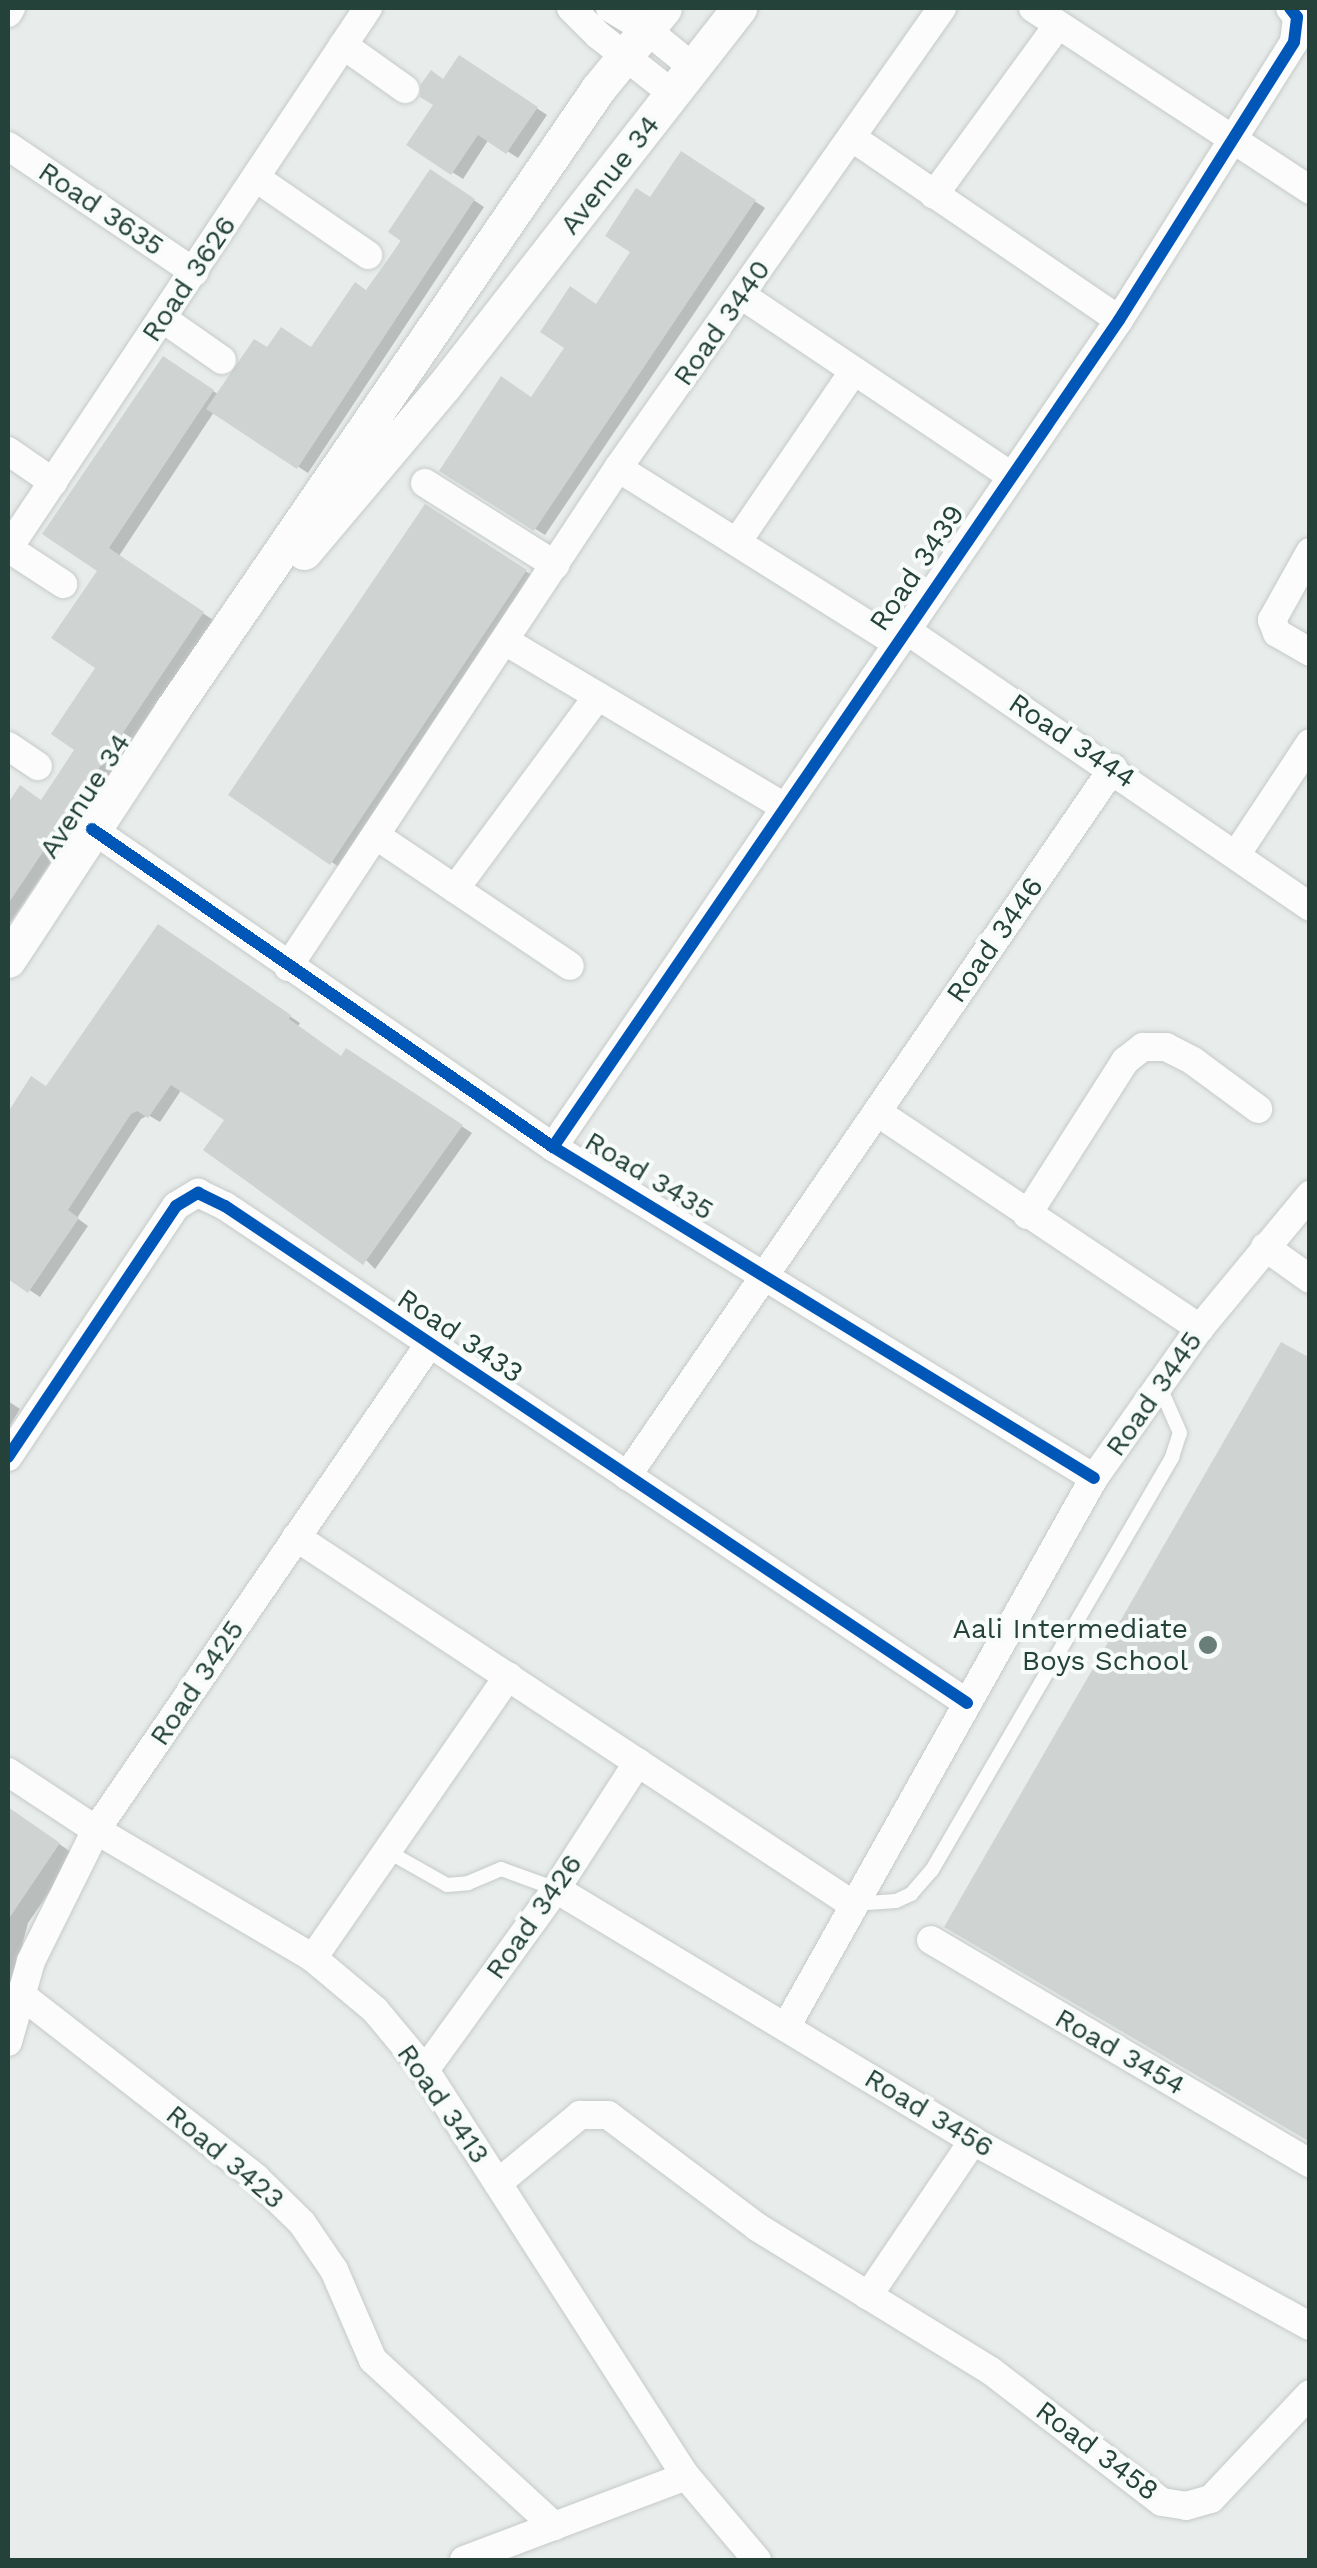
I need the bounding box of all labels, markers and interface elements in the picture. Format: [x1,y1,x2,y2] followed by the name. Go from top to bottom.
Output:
[553,109,667,241] street label: Avenue 34
[32,155,170,263] street label: Road 3635
[135,210,243,348] street label: Road 3626
[666,254,778,392] street label: Road 3440
[863,499,971,637] street label: Road 3439
[1002,686,1142,796] street label: Road 3444
[32,727,138,865] street label: Avenue 34
[940,871,1050,1009] street label: Road 3446
[579,1125,719,1227] street label: Road 3435
[391,1282,529,1390] street label: Road 3433
[1099,1325,1209,1463] street label: Road 3445
[952,1612,1188,1678] place label: Aali Intermediate Boys School
[143,1614,251,1752] street label: Road 3425
[1197,1634,1219,1656] marker: Aali Intermediate Boys School
[479,1848,589,1986] street label: Road 3426
[1049,2001,1191,2103] street label: Road 3454
[390,2038,496,2170] street label: Road 3413
[858,2061,1000,2165] street label: Road 3456
[159,2098,291,2216] street label: Road 3423
[1029,2394,1165,2508] street label: Road 3458

